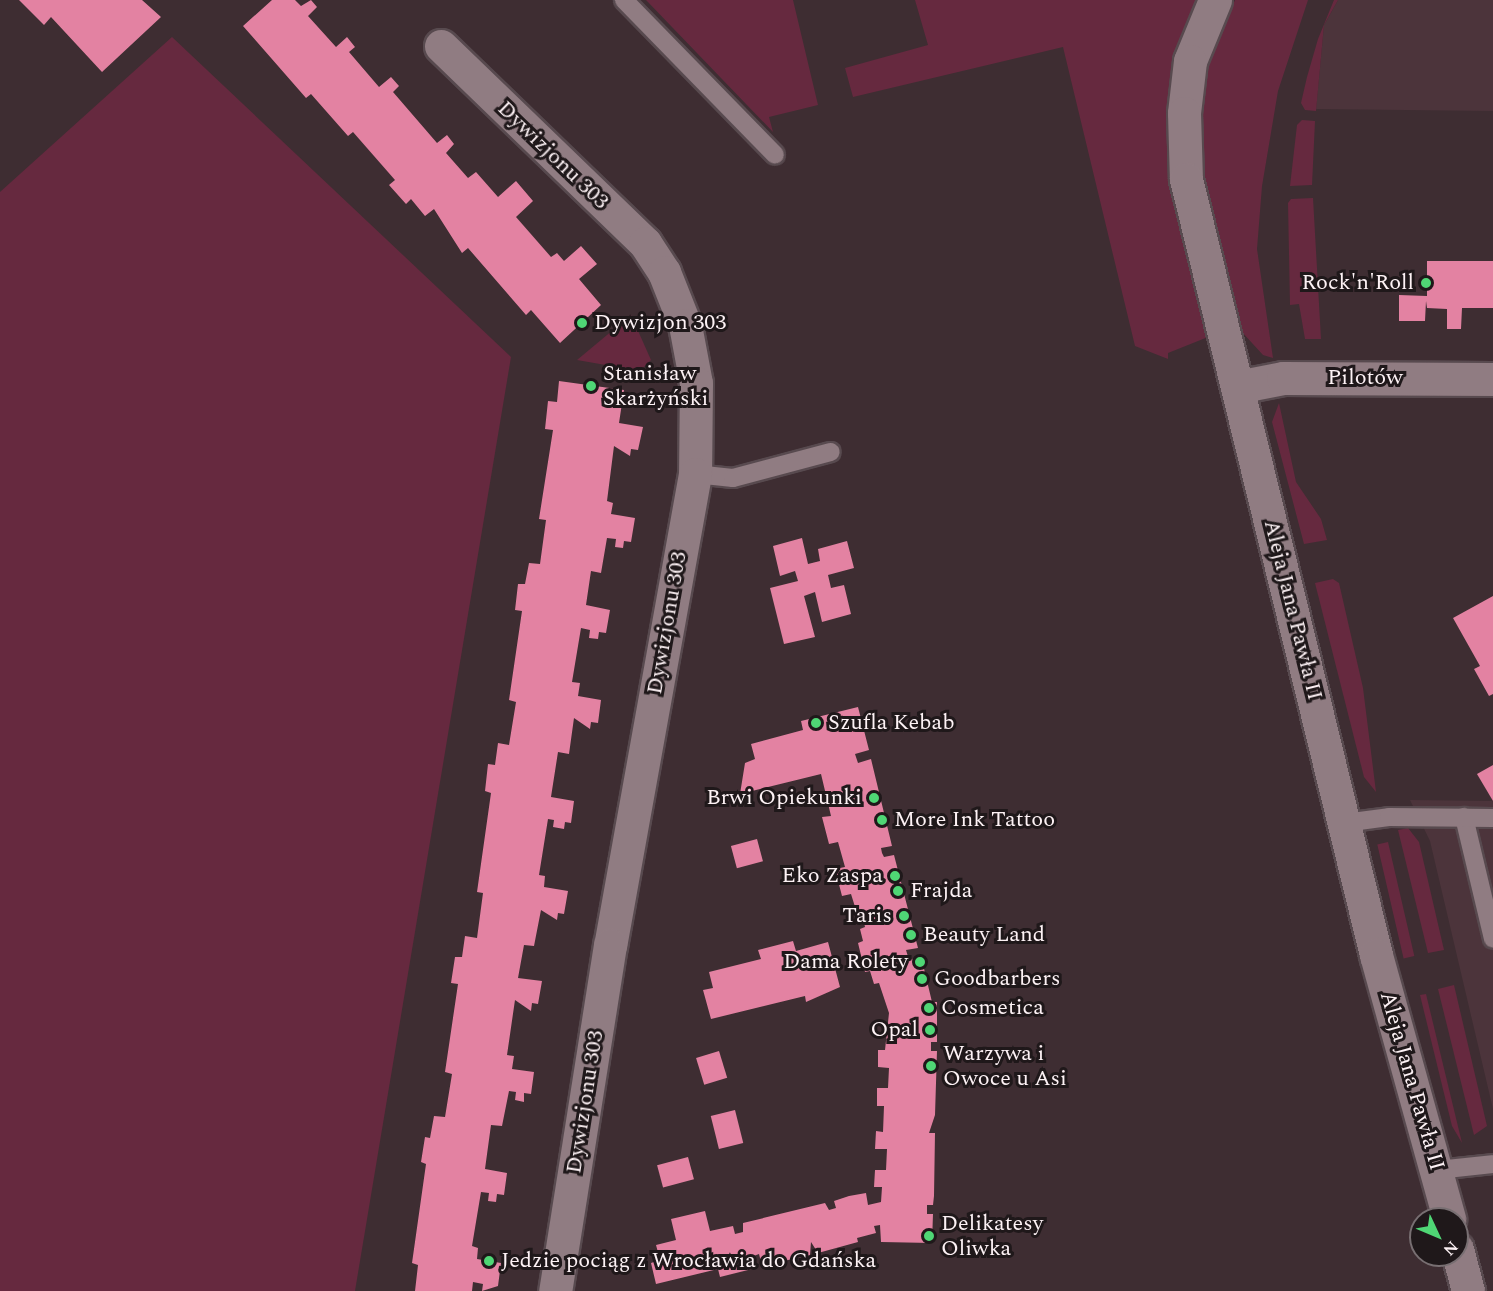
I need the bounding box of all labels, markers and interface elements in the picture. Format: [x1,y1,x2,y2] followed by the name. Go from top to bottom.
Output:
[492,95,614,215] street label: Dywizjonu 303
[1301,270,1414,296] place label: Rock'n'Roll
[1419,276,1433,290] marker: Rock'n'Roll
[594,310,726,336] place label: Dywizjon 303
[575,316,589,330] marker: Dywizjon 303
[603,360,708,412] place label: Stanisław Skarżyński
[1327,365,1403,391] street label: Pilotów
[584,379,598,393] marker: Stanisław Skarżyński
[1258,517,1328,703] street label: Aleja Jana Pawła II
[641,550,693,696] street label: Dywizjonu 303
[828,710,955,736] place label: Szufla Kebab
[809,716,823,730] marker: Szufla Kebab
[706,785,862,811] place label: Brwi Opiekunki
[867,791,881,805] marker: Brwi Opiekunki
[894,807,1055,833] place label: More Ink Tattoo
[875,813,889,827] marker: More Ink Tattoo
[782,863,883,889] place label: Eko Zaspa
[888,869,902,883] marker: Eko Zaspa
[910,878,973,904] place label: Frajda
[891,884,905,898] marker: Frajda
[842,903,892,929] place label: Taris
[897,909,911,923] marker: Taris
[923,922,1045,948] place label: Beauty Land
[904,928,918,942] marker: Beauty Land
[783,949,908,975] place label: Dama Rolety
[913,955,927,969] marker: Dama Rolety
[934,966,1060,992] place label: Goodbarbers
[915,972,929,986] marker: Goodbarbers
[1374,988,1450,1174] street label: Aleja Jana Pawła II
[941,995,1044,1021] place label: Cosmetica
[922,1001,936,1015] marker: Cosmetica
[871,1017,918,1043] place label: Opal
[923,1023,937,1037] marker: Opal
[561,1029,609,1175] street label: Dywizjonu 303
[943,1040,1067,1092] place label: Warzywa i Owoce u Asi
[924,1059,938,1073] marker: Warzywa i Owoce u Asi
[1409,1207,1469,1267] north arrow
[941,1210,1043,1262] place label: Delikatesy Oliwka
[922,1229,936,1243] marker: Delikatesy Oliwka
[1437,1235,1464,1261] text: N
[501,1248,876,1274] place label: Jedzie pociąg z Wrocławia do Gdańska
[482,1254,496,1268] marker: Jedzie pociąg z Wrocławia do Gdańska

